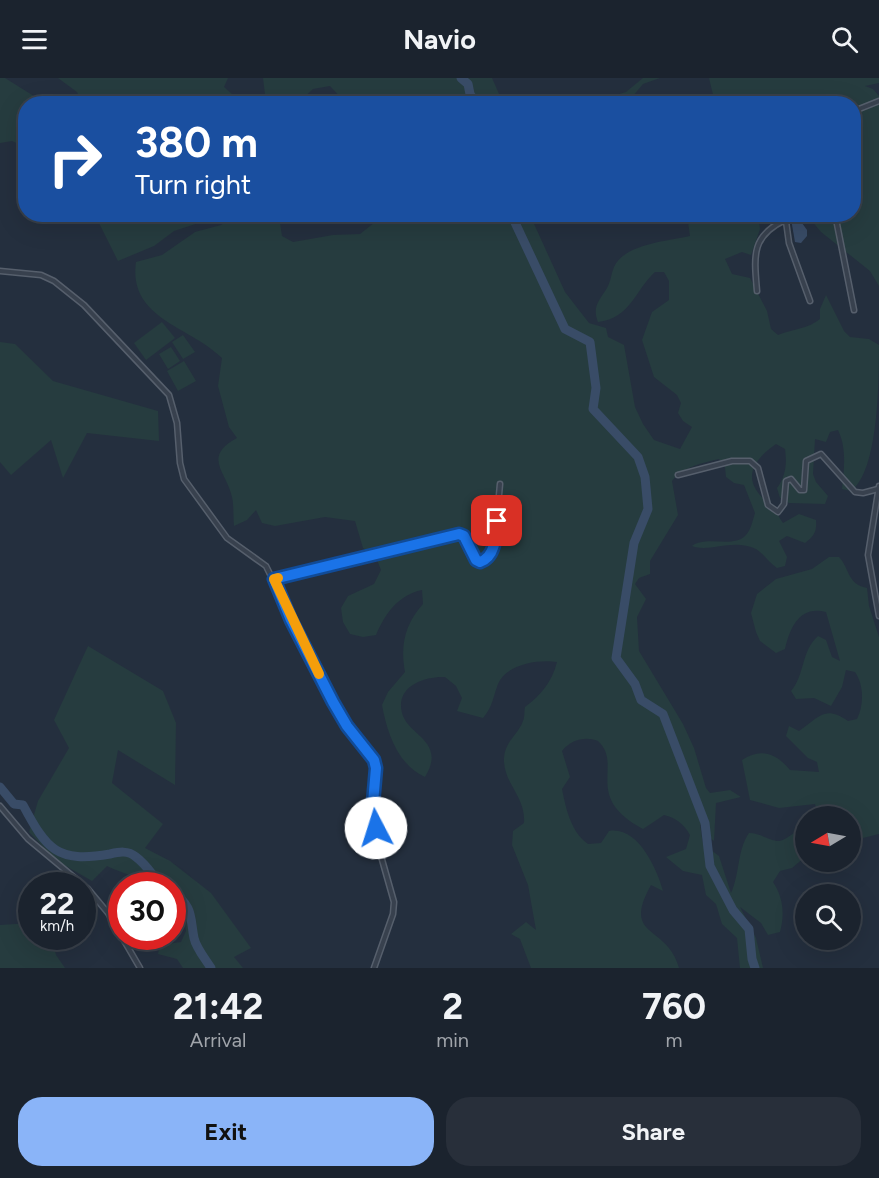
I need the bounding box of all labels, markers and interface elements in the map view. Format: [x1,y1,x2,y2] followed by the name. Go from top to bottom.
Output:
[18,23,51,56] icon: menu
[403,23,476,56] text: Navio
[828,23,861,56] icon: search
[135,117,258,168] text: 380 m
[36,120,114,198] icon: right
[135,168,251,201] text: Turn right
[471,495,522,546] pin
[480,504,513,537] icon: arrive
[344,796,408,860] position arrow
[795,806,861,872] north arrow
[795,806,861,950] map controls
[108,872,186,950] speed limit sign: 30
[795,884,861,950] button: search
[40,885,74,922] text: 22
[40,917,74,935] text: km/h
[173,985,263,1028] text: 21:42
[442,985,463,1028] text: 2
[642,985,706,1028] text: 760
[190,1028,246,1052] text: Arrival
[436,1028,469,1052] text: min
[665,1028,683,1052] text: m
[18,1097,434,1166] button: Exit
[446,1097,861,1166] button: Share

